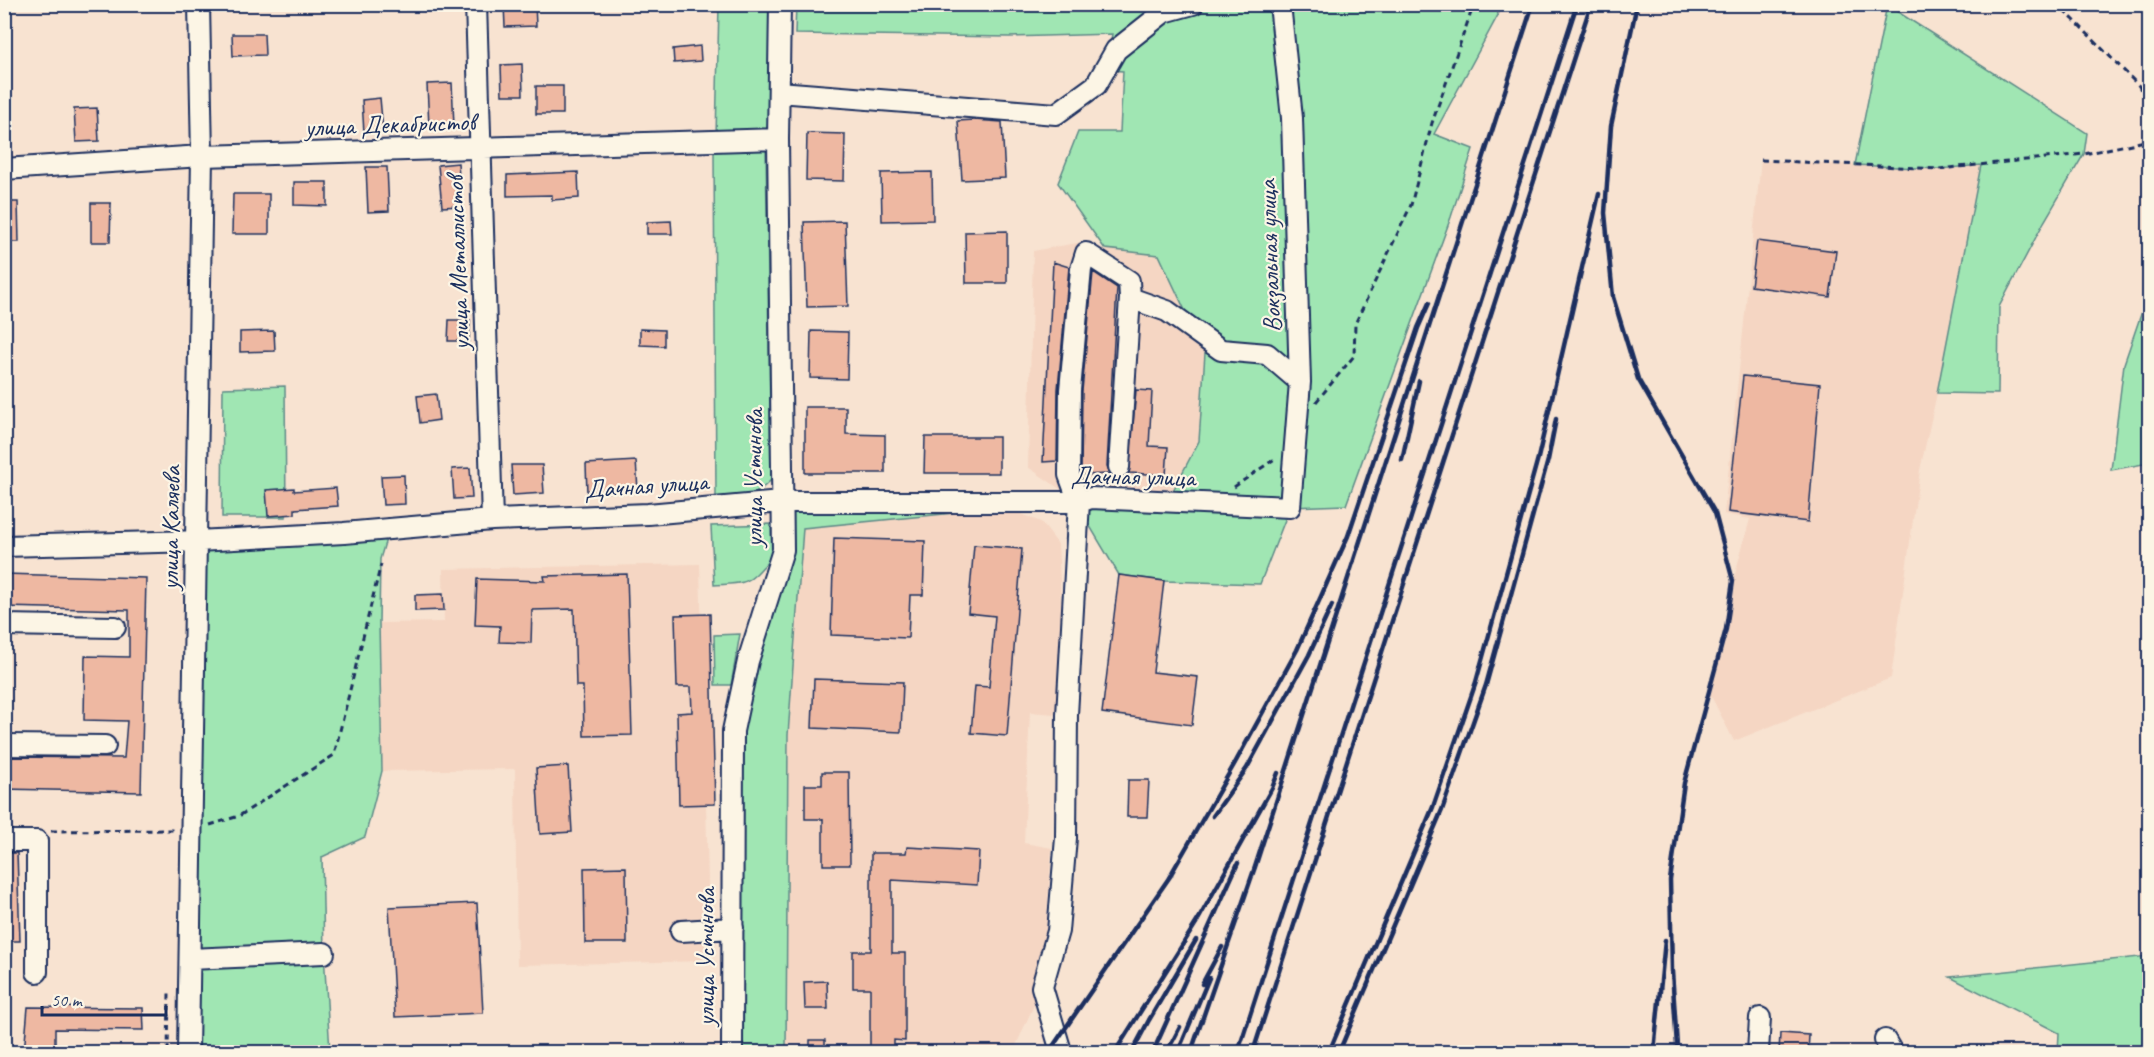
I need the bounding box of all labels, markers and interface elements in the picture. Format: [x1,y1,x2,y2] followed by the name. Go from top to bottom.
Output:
[302,105,480,144] street label: улица Декабристов
[438,171,477,353] street label: улица Металлистов
[1250,178,1289,333] street label: Вокзальная улица
[737,406,770,549] street label: улица Устинова
[1071,459,1198,494] street label: Дачная улица
[153,464,188,592] street label: улица Каляева
[583,465,711,506] street label: Дачная улица
[689,885,722,1028] street label: улица Устинова
[42,979,166,1017] scale bar
[51,989,84,1011] text: 50 m

